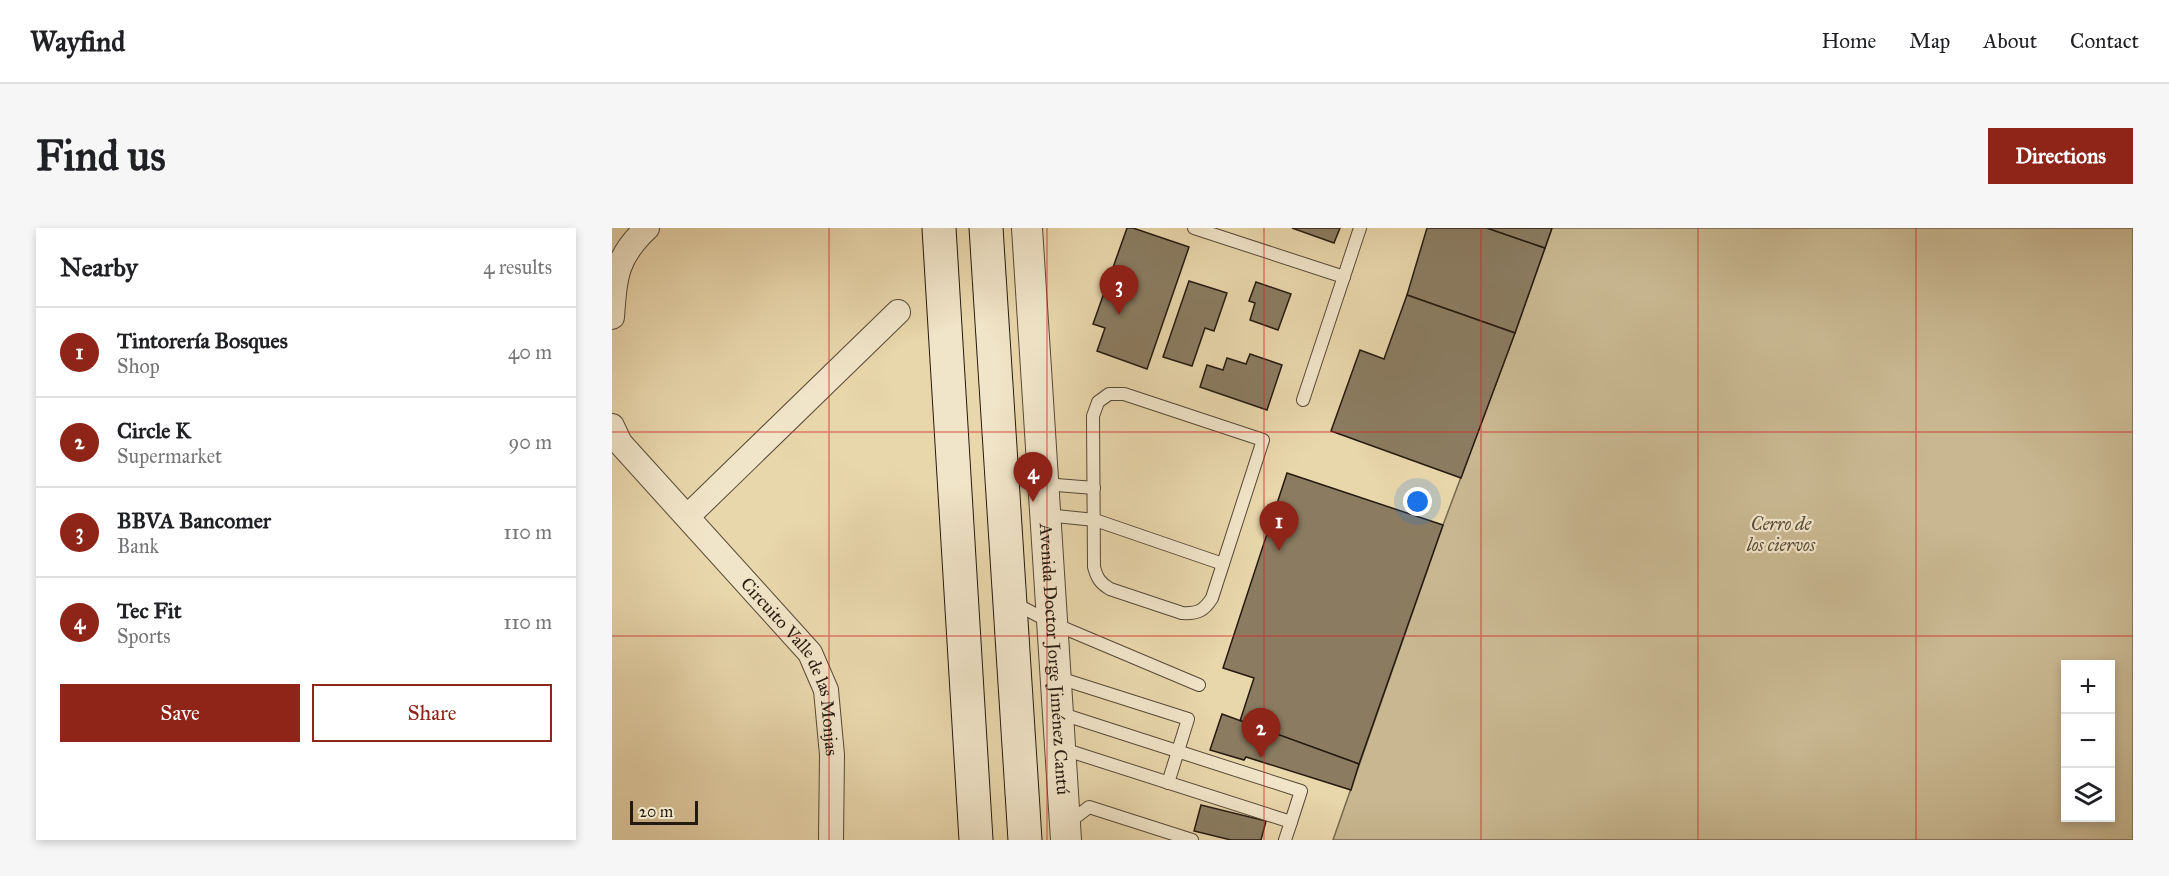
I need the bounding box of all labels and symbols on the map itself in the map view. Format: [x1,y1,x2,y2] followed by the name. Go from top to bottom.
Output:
[1100,266,1138,315] pin: 3
[1014,452,1052,502] pin: 4
[1403,487,1432,516] your location
[1260,502,1298,551] pin: 1
[1746,513,1816,556] park label: Cerro de los ciervos
[1035,522,1074,796] street label: Avenida Doctor Jorge Jiménez Cantú
[736,573,843,757] street label: Circuito Valle de las Monjas
[1242,708,1280,758] pin: 2
[630,798,698,826] scale bar

